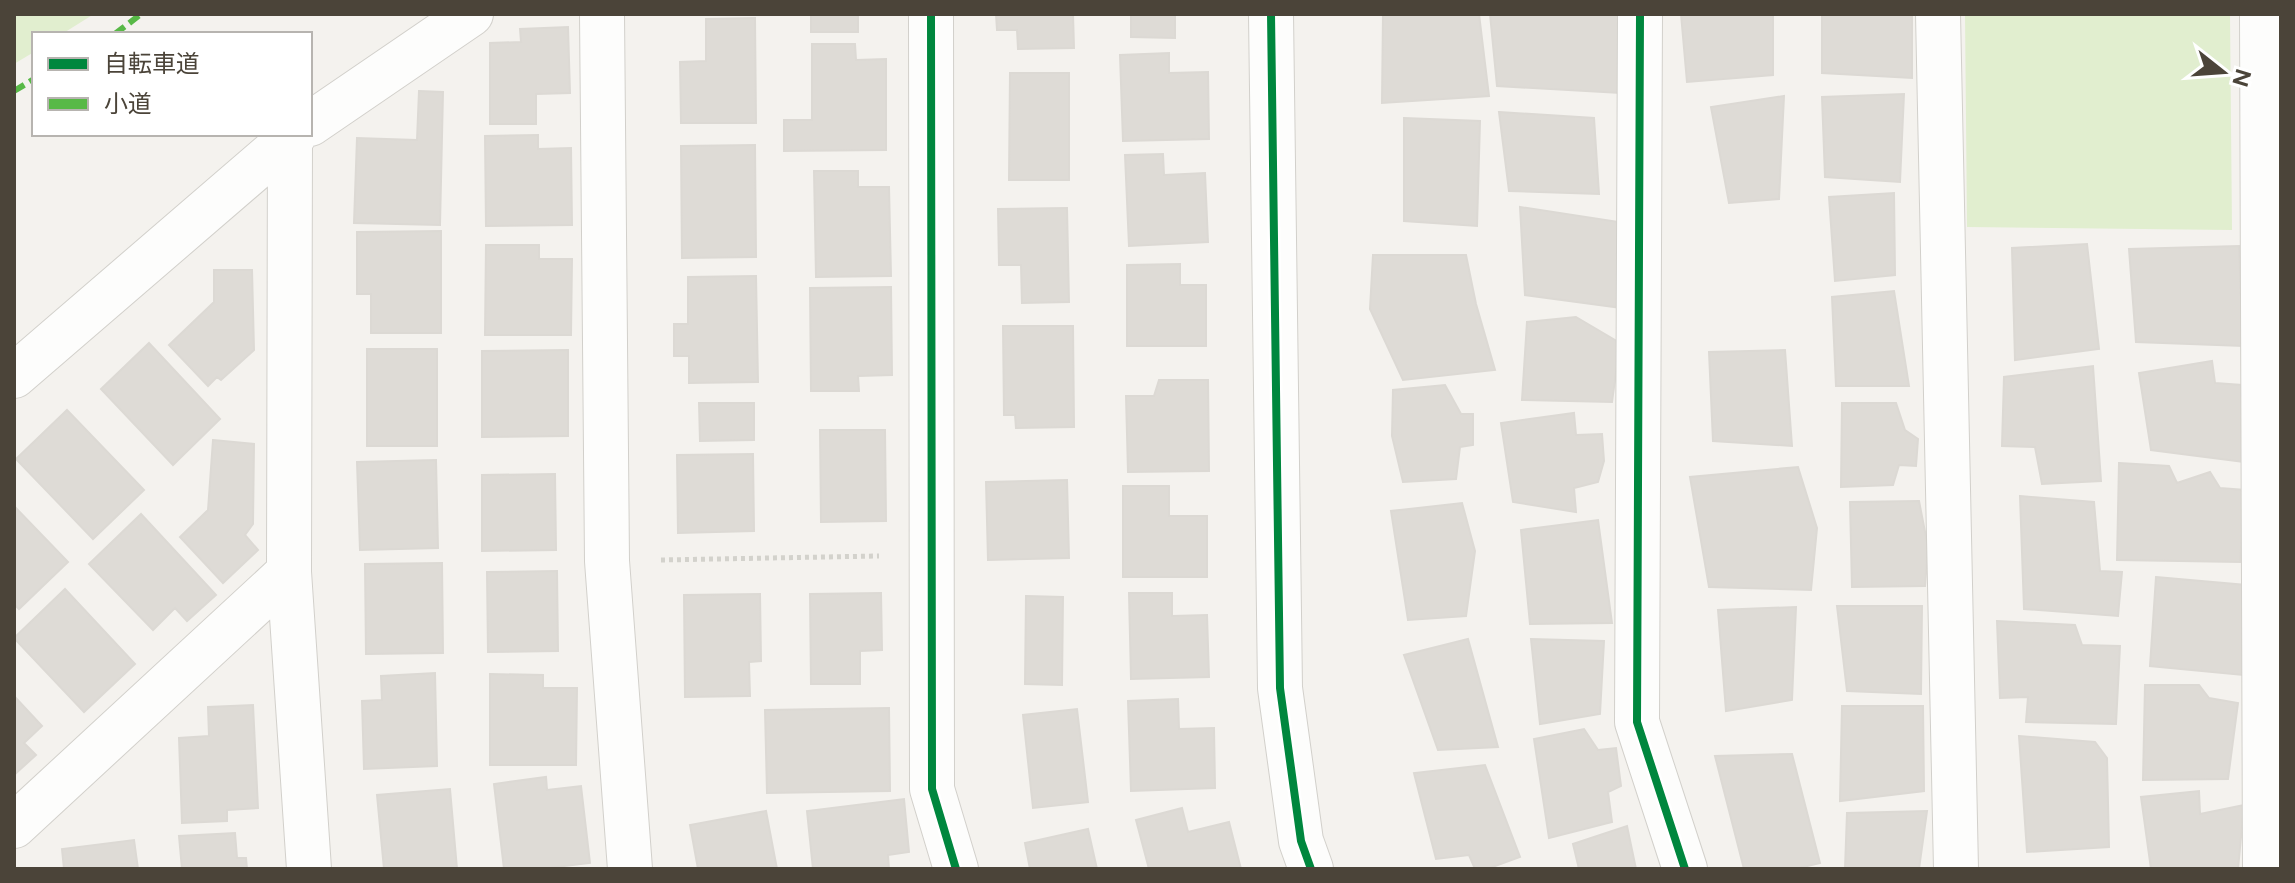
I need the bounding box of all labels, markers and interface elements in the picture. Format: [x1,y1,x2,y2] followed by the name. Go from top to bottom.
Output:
[32,32,312,136] legend
[2183,32,2263,112] north arrow
[104,49,200,78] text: 自転車道
[2226,66,2257,90] text: N
[104,89,152,118] text: 小道

